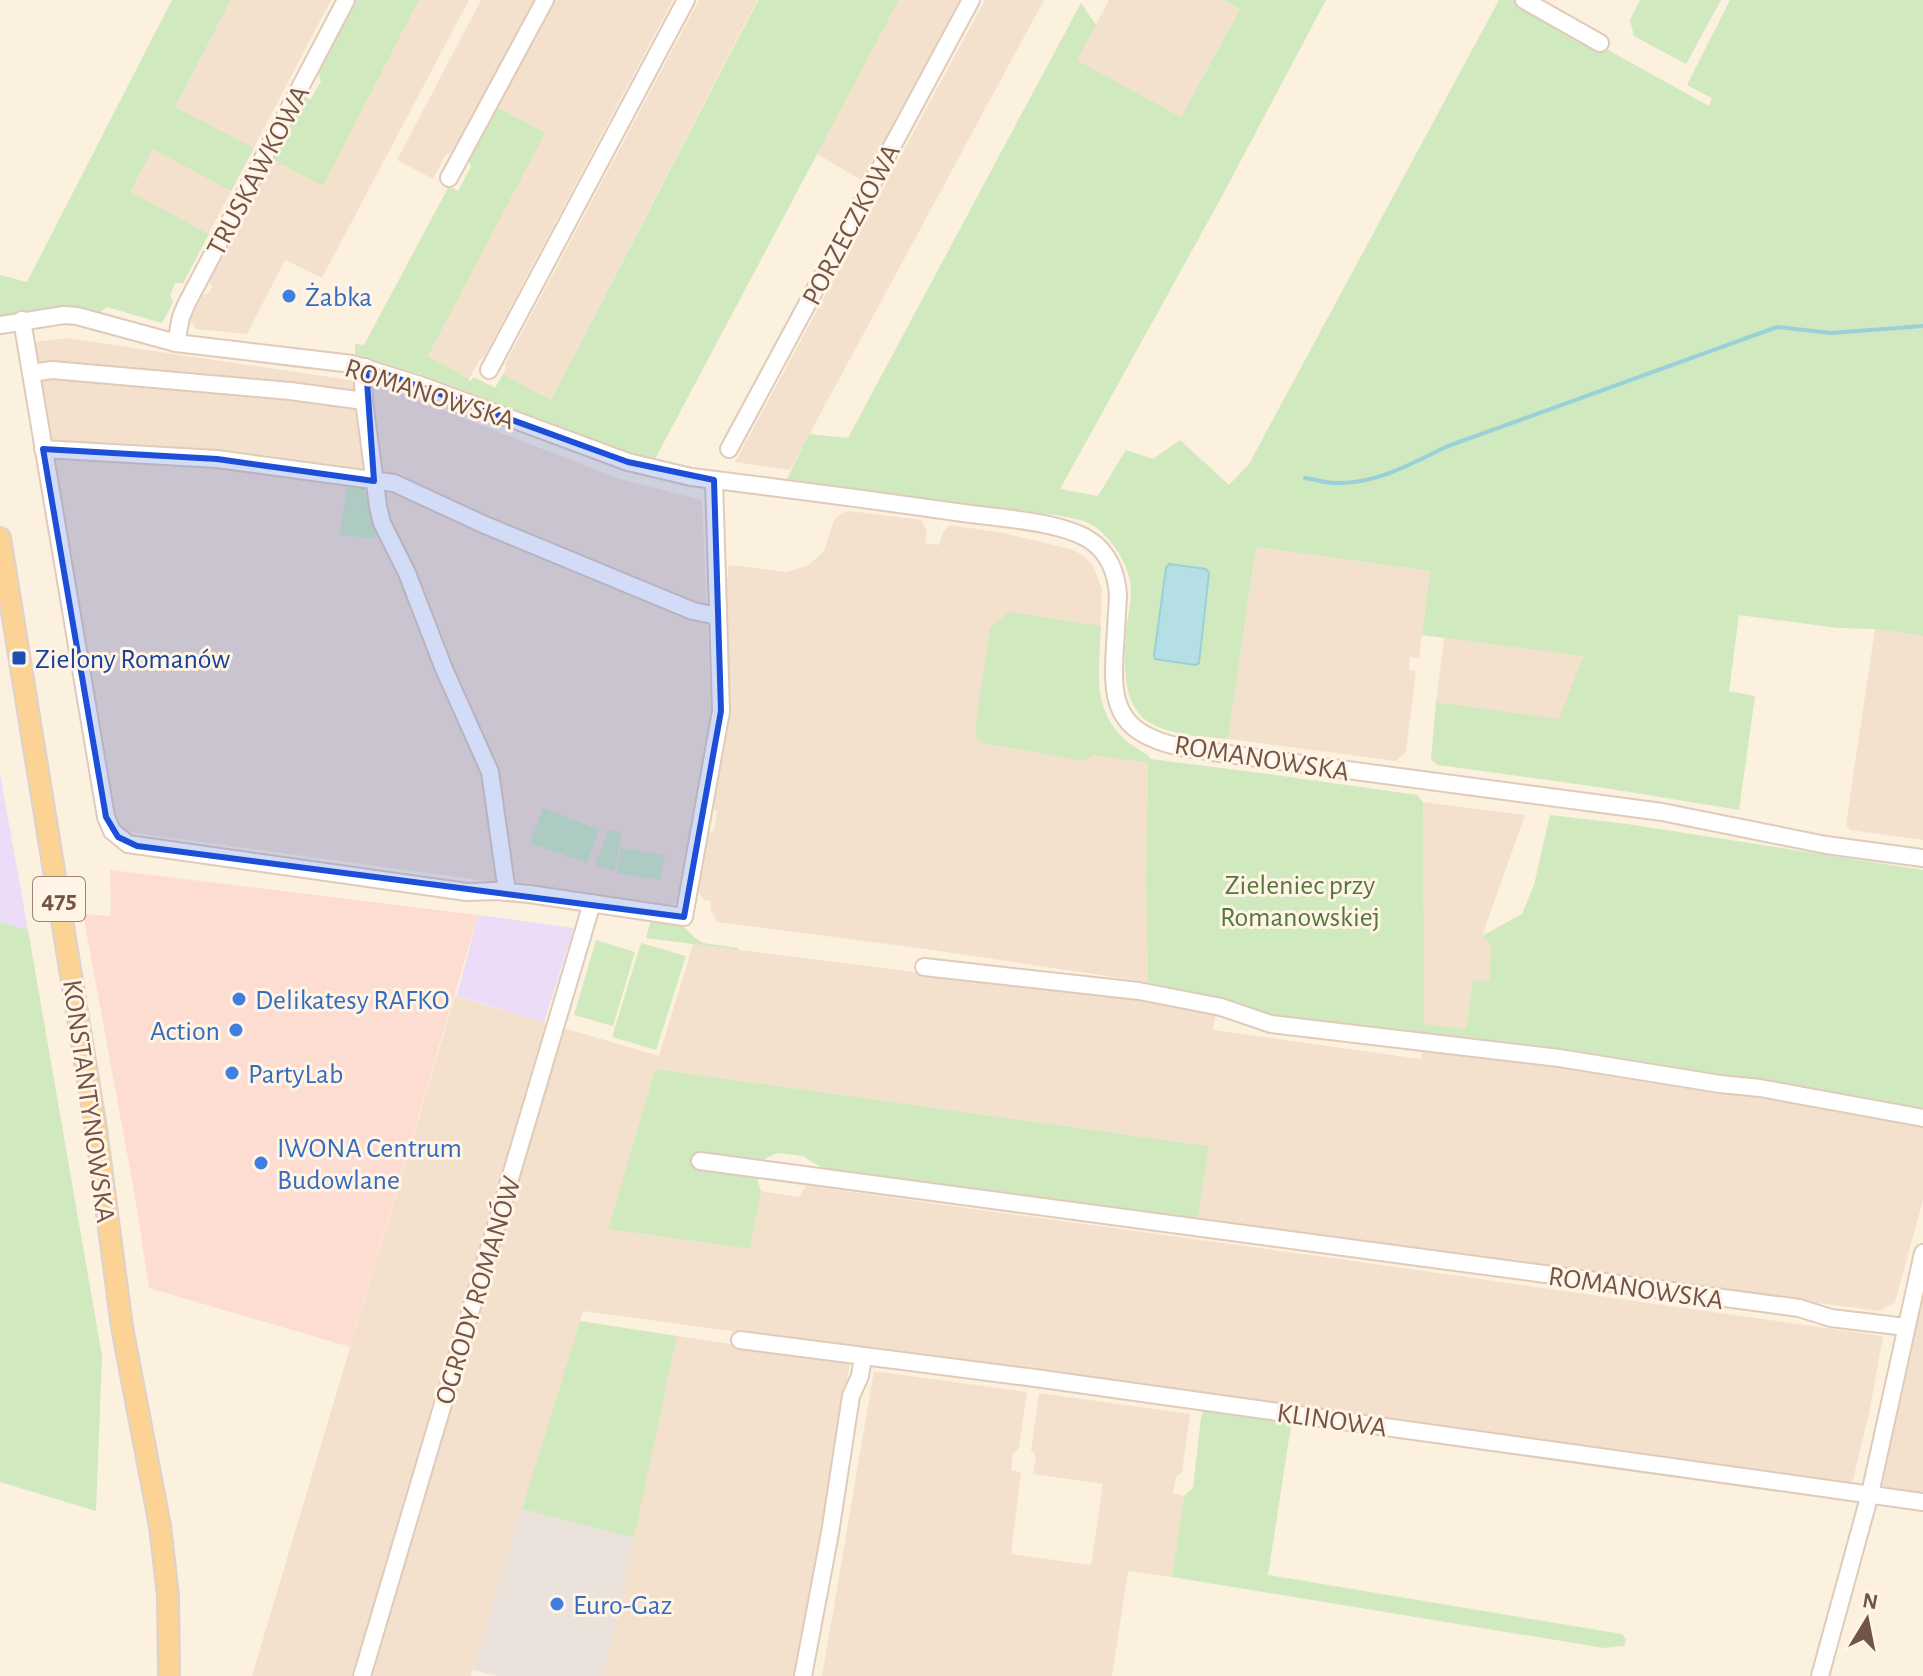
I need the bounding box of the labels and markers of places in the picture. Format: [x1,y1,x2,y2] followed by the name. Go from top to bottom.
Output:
[305,282,372,312] place label: Żabka
[280,287,298,305] marker: Żabka
[35,646,230,674] place label: Zielony Romanów
[10,649,28,667] marker: Zielony Romanów
[255,987,450,1015] place label: Delikatesy RAFKO
[230,990,248,1008] marker: Delikatesy RAFKO
[150,1018,220,1046] place label: Action
[227,1021,245,1039] marker: Action
[248,1061,343,1089] place label: PartyLab
[223,1064,241,1082] marker: PartyLab
[277,1135,462,1195] place label: IWONA Centrum Budowlane
[252,1154,270,1172] marker: IWONA Centrum Budowlane
[573,1592,672,1620] place label: Euro-Gaz
[548,1595,566,1613] marker: Euro-Gaz

